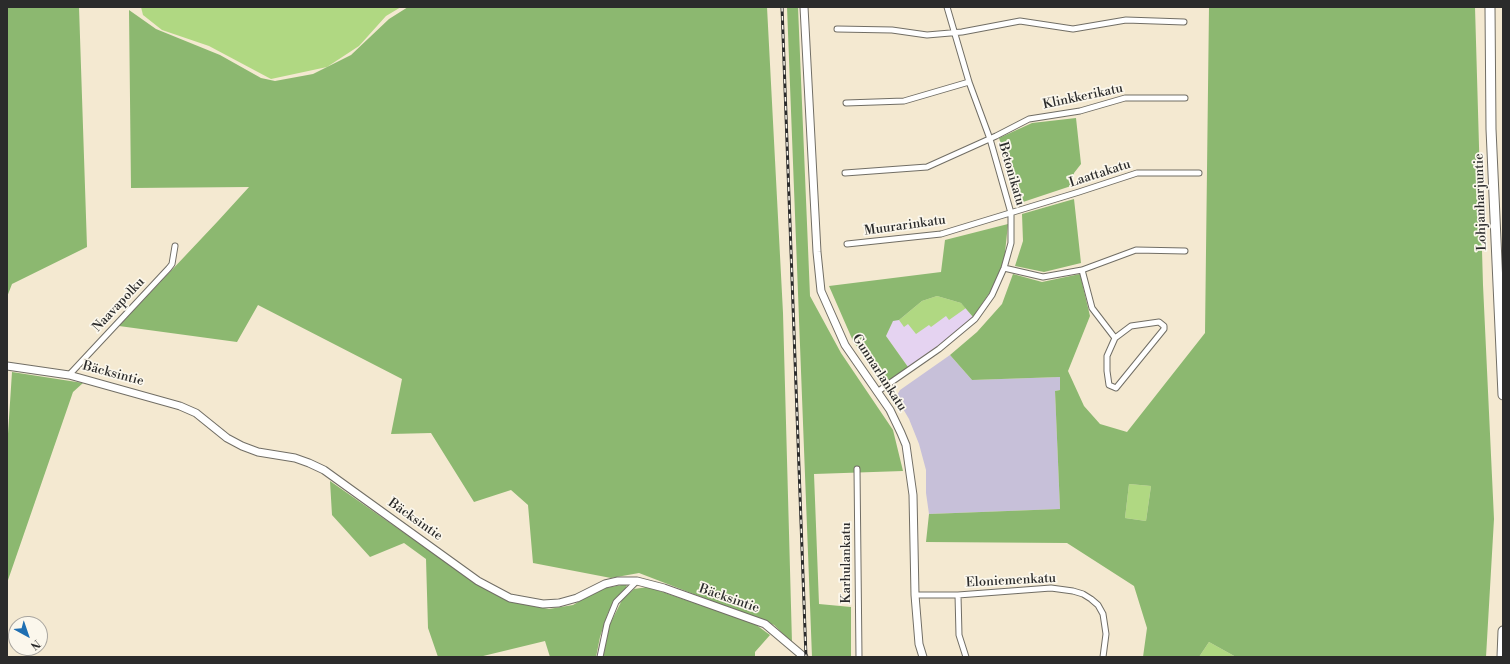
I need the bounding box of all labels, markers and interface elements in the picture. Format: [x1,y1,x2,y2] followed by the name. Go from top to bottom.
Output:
[1042,81,1124,113] street label: Klinkkerikatu
[995,140,1027,208] street label: Betonikatu
[1472,153,1490,251] street label: Lohjanharjuntie
[1067,157,1133,191] street label: Laattakatu
[863,213,947,239] street label: Muurarinkatu
[90,275,148,335] street label: Naavapolku
[848,332,910,414] street label: Gunnarlankatu
[81,358,145,390] street label: Bäcksintie
[385,496,445,544] street label: Bäcksintie
[839,522,855,604] street label: Karhulankatu
[966,571,1056,591] street label: Eloniemenkatu
[697,581,761,617] street label: Bäcksintie
[8,616,48,656] north arrow
[27,636,43,653] text: N

